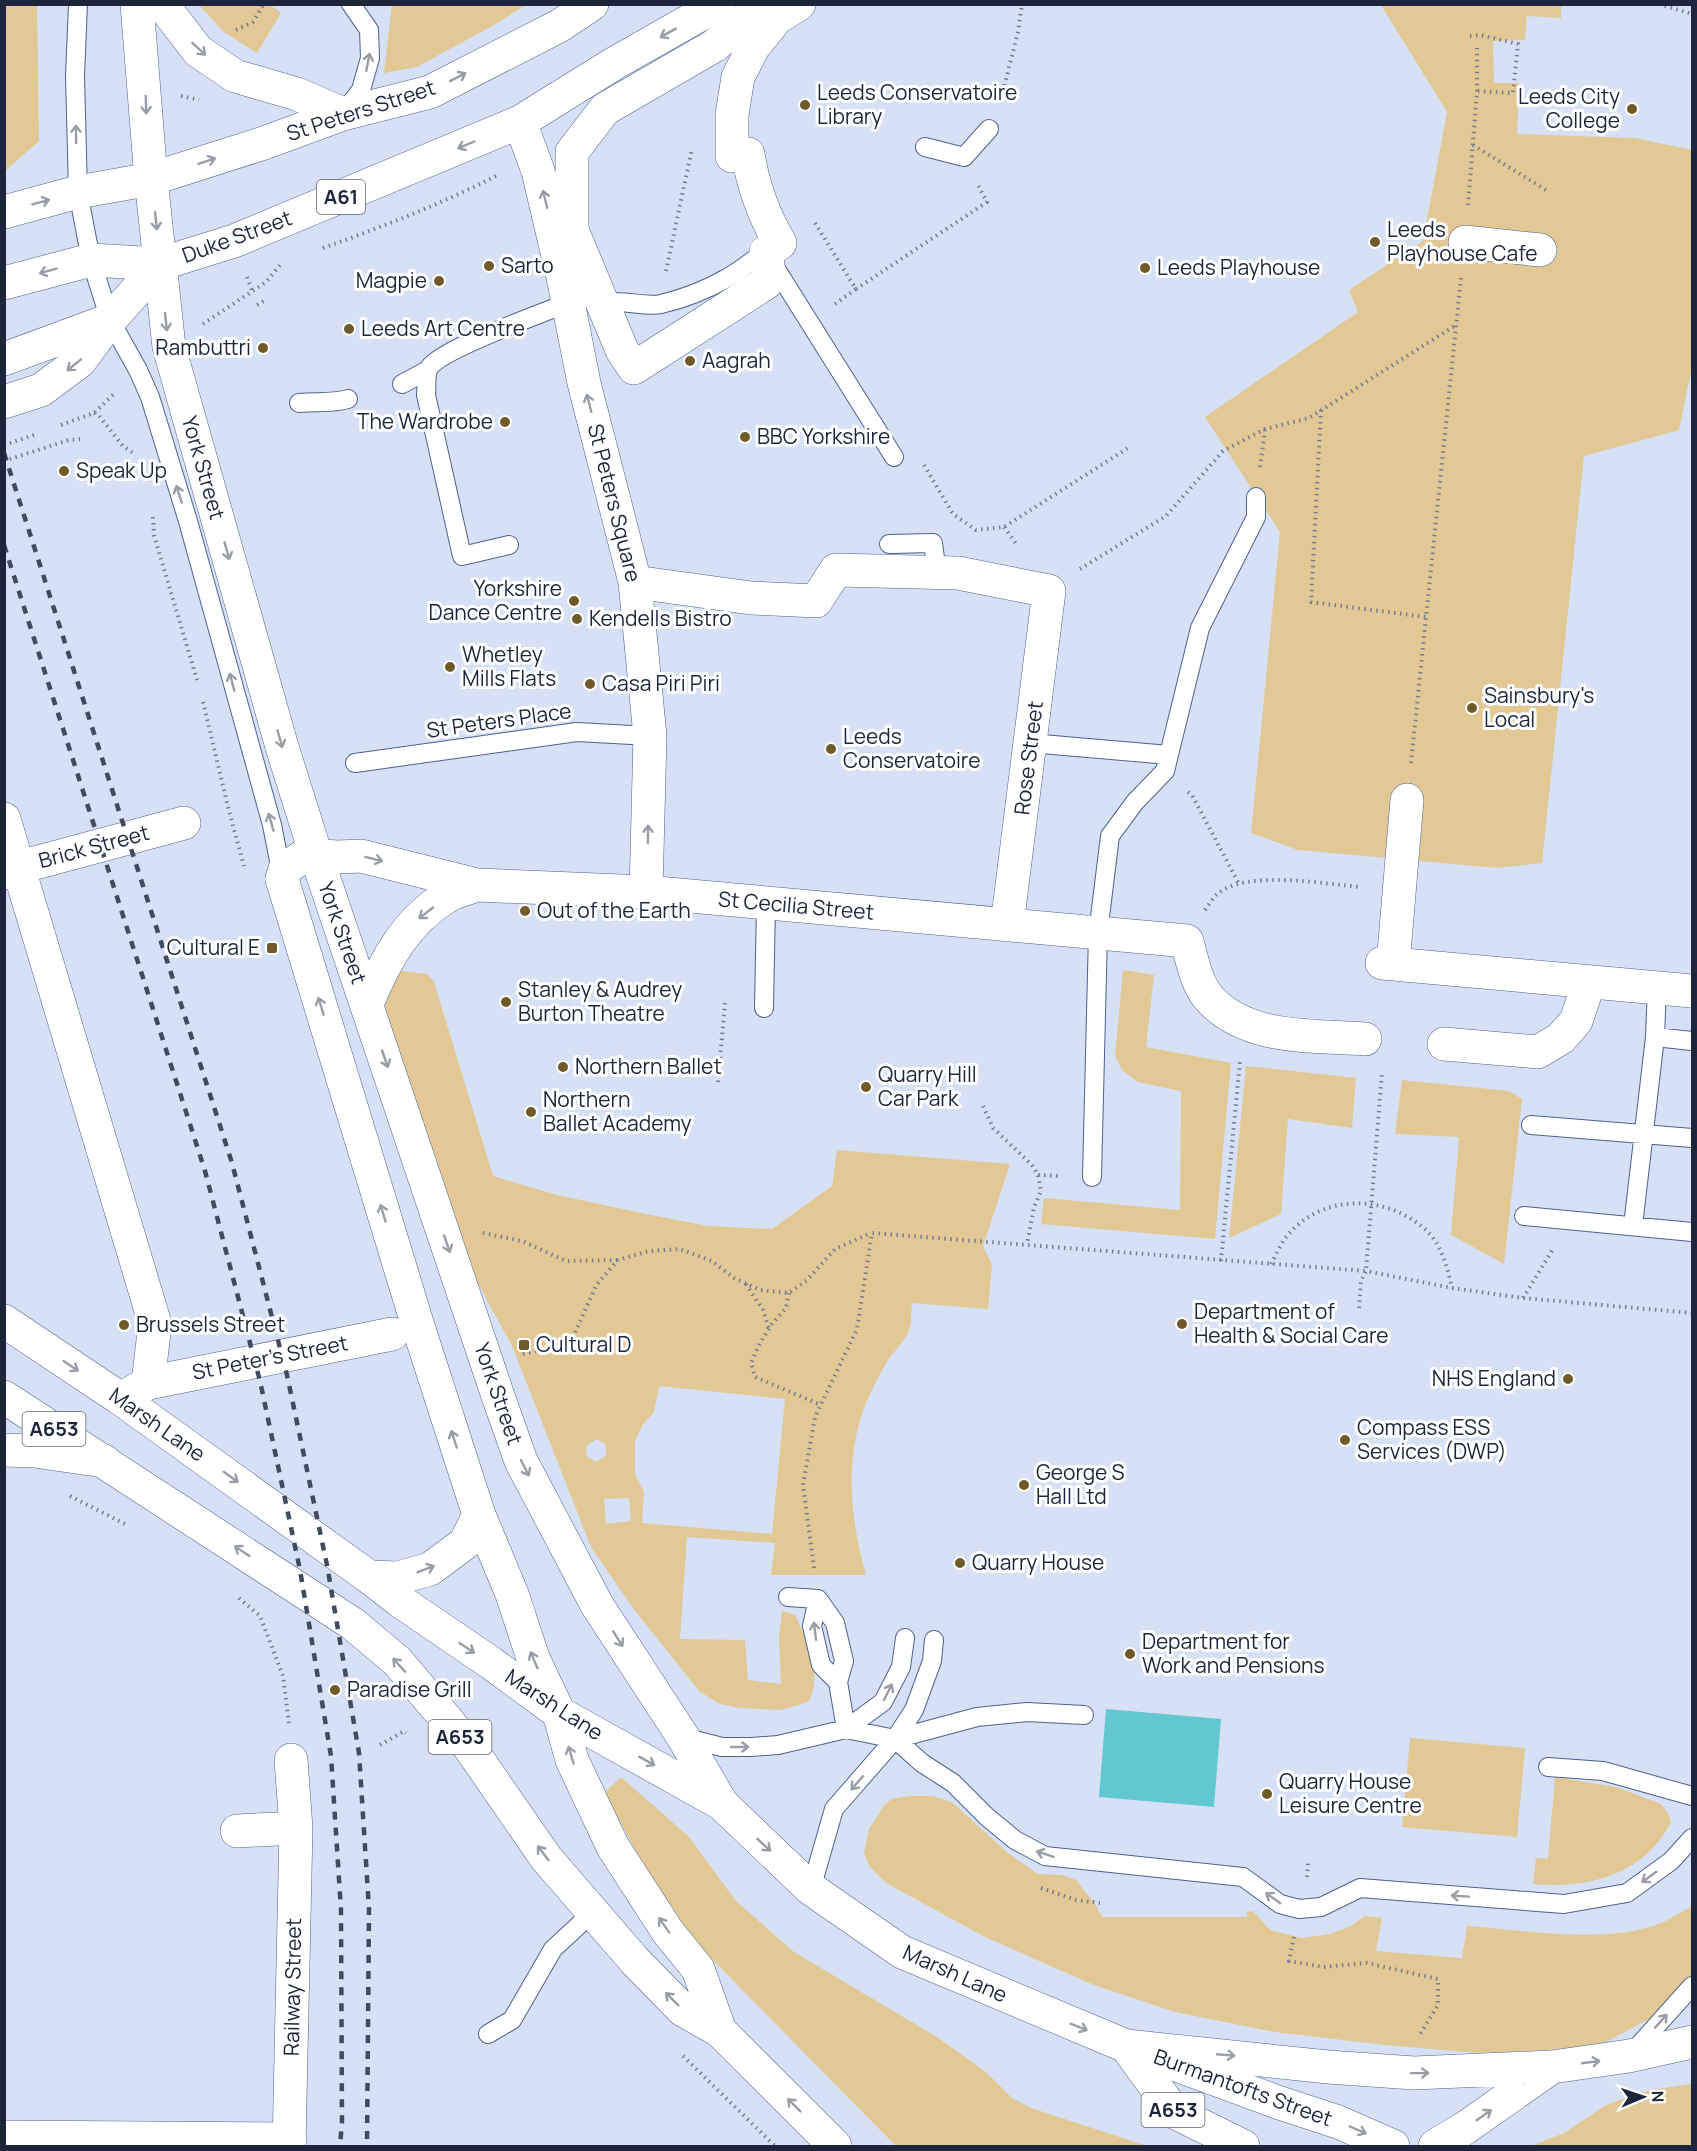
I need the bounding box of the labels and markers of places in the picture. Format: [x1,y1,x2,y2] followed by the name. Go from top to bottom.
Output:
[817,78,1017,130] place label: Leeds Conservatoire Library
[1518,82,1620,134] place label: Leeds City College
[798,98,812,112] marker: Leeds Conservatoire Library
[1625,102,1639,116] marker: Leeds City College
[1387,215,1538,267] place label: Leeds Playhouse Cafe
[1368,235,1382,249] marker: Leeds Playhouse Cafe
[501,251,554,279] place label: Sarto
[1157,253,1320,281] place label: Leeds Playhouse
[482,259,496,273] marker: Sarto
[1138,261,1152,275] marker: Leeds Playhouse
[356,266,427,294] place label: Magpie
[432,274,446,288] marker: Magpie
[361,314,525,342] place label: Leeds Art Centre
[342,322,356,336] marker: Leeds Art Centre
[155,333,251,361] place label: Rambuttri
[256,341,270,355] marker: Rambuttri
[702,346,771,374] place label: Aagrah
[683,354,697,368] marker: Aagrah
[357,407,493,435] place label: The Wardrobe
[498,415,512,429] marker: The Wardrobe
[757,422,890,450] place label: BBC Yorkshire
[738,430,752,444] marker: BBC Yorkshire
[76,456,167,484] place label: Speak Up
[57,464,71,478] marker: Speak Up
[429,574,562,626] place label: Yorkshire Dance Centre
[567,594,581,608] marker: Yorkshire Dance Centre
[589,604,732,632] place label: Kendells Bistro
[570,612,584,626] marker: Kendells Bistro
[462,640,556,692] place label: Whetley Mills Flats
[443,660,457,674] marker: Whetley Mills Flats
[602,669,720,697] place label: Casa Piri Piri
[583,677,597,691] marker: Casa Piri Piri
[1484,681,1594,733] place label: Sainsbury's Local
[1465,701,1479,715] marker: Sainsbury's Local
[843,722,980,774] place label: Leeds Conservatoire
[824,742,838,756] marker: Leeds Conservatoire
[537,896,691,924] place label: Out of the Earth
[518,904,532,918] marker: Out of the Earth
[167,933,260,961] place label: Cultural E
[265,941,279,955] marker: Cultural E
[518,975,682,1027] place label: Stanley & Audrey Burton Theatre
[499,995,513,1009] marker: Stanley & Audrey Burton Theatre
[575,1052,722,1080] place label: Northern Ballet
[556,1060,570,1074] marker: Northern Ballet
[878,1060,977,1112] place label: Quarry Hill Car Park
[859,1080,873,1094] marker: Quarry Hill Car Park
[543,1085,692,1137] place label: Northern Ballet Academy
[524,1105,538,1119] marker: Northern Ballet Academy
[1194,1297,1389,1349] place label: Department of Health & Social Care
[136,1310,285,1338] place label: Brussels Street
[1175,1317,1189,1331] marker: Department of Health & Social Care
[117,1318,131,1332] marker: Brussels Street
[536,1330,631,1358] place label: Cultural D
[517,1338,531,1352] marker: Cultural D
[1432,1364,1556,1392] place label: NHS England
[1561,1372,1575,1386] marker: NHS England
[1357,1413,1507,1465] place label: Compass ESS Services (DWP)
[1338,1433,1352,1447] marker: Compass ESS Services (DWP)
[1036,1458,1125,1510] place label: George S Hall Ltd
[1017,1478,1031,1492] marker: George S Hall Ltd
[972,1548,1104,1576] place label: Quarry House
[953,1556,967,1570] marker: Quarry House
[1142,1627,1325,1679] place label: Department for Work and Pensions
[1123,1647,1137,1661] marker: Department for Work and Pensions
[347,1675,472,1703] place label: Paradise Grill
[328,1683,342,1697] marker: Paradise Grill
[1279,1767,1422,1819] place label: Quarry House Leisure Centre
[1260,1787,1274,1801] marker: Quarry House Leisure Centre

